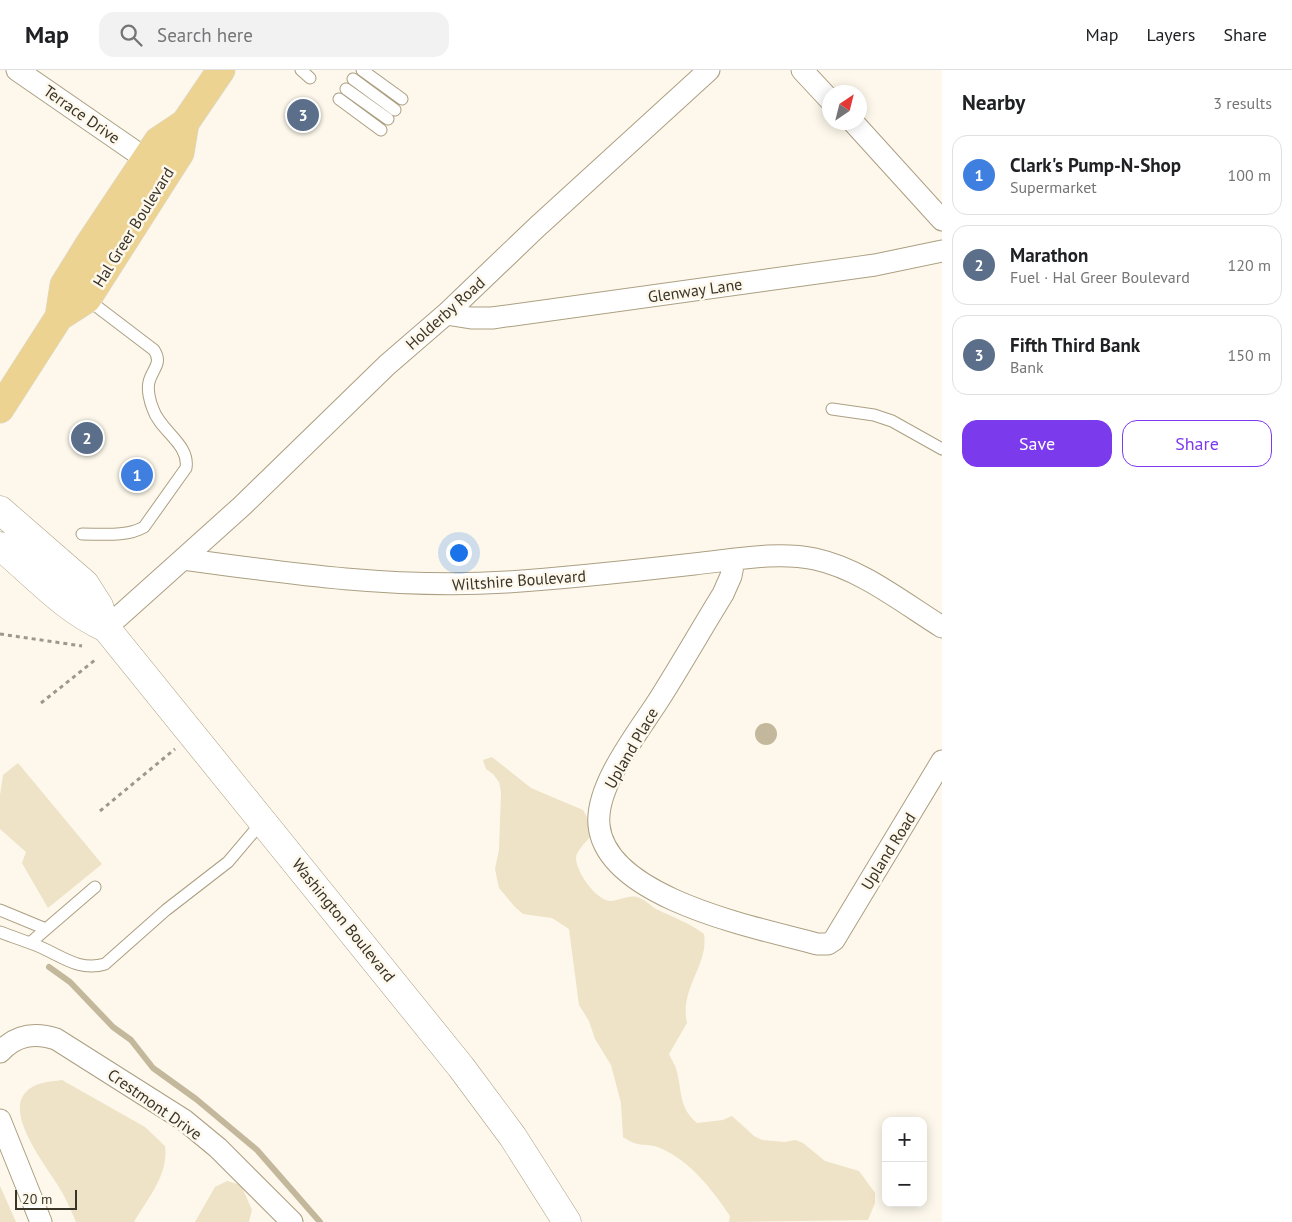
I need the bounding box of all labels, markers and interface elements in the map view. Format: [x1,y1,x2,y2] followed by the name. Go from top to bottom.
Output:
[99,12,449,57] search box
[25,19,69,50] text: Map
[117,21,145,49] icon: search
[157,23,253,47] text: Search here
[1086,23,1118,46] text: Map
[1146,23,1195,46] text: Layers
[1223,23,1267,46] text: Share
[40,80,124,148] street label: Terrace Drive
[822,85,867,130] north arrow
[962,89,1025,116] text: Nearby
[1213,93,1272,113] text: 3 results
[287,96,319,134] pin: 3
[1010,153,1181,177] text: Clark's Pump-N-Shop
[88,163,178,291] street label: Hal Greer Boulevard
[974,165,984,185] text: 1
[1228,165,1271,185] text: 100 m
[1010,177,1097,197] text: Supermarket
[1010,243,1088,267] text: Marathon
[974,255,984,275] text: 2
[1228,255,1271,275] text: 120 m
[1010,267,1190,287] text: Fuel · Hal Greer Boulevard
[401,272,489,354] street label: Holderby Road
[647,273,743,307] street label: Glenway Lane
[1010,333,1140,357] text: Fifth Third Bank
[974,345,984,365] text: 3
[1228,345,1271,365] text: 150 m
[1010,357,1044,377] text: Bank
[71,419,103,457] pin: 2
[962,420,1112,467] button: Save
[1122,420,1272,467] button: Share
[121,456,153,494] pin: 1
[446,540,472,566] your location
[451,565,587,595] street label: Wiltshire Boulevard
[600,704,662,792] street label: Upland Place
[856,809,920,893] street label: Upland Road
[288,854,400,986] street label: Washington Boulevard
[104,1064,206,1144] street label: Crestmont Drive
[882,1117,927,1207] map controls
[882,1117,927,1162] button: +
[882,1162,927,1207] button: −
[15,1187,78,1210] scale bar
[22,1190,52,1208] text: 20 m

